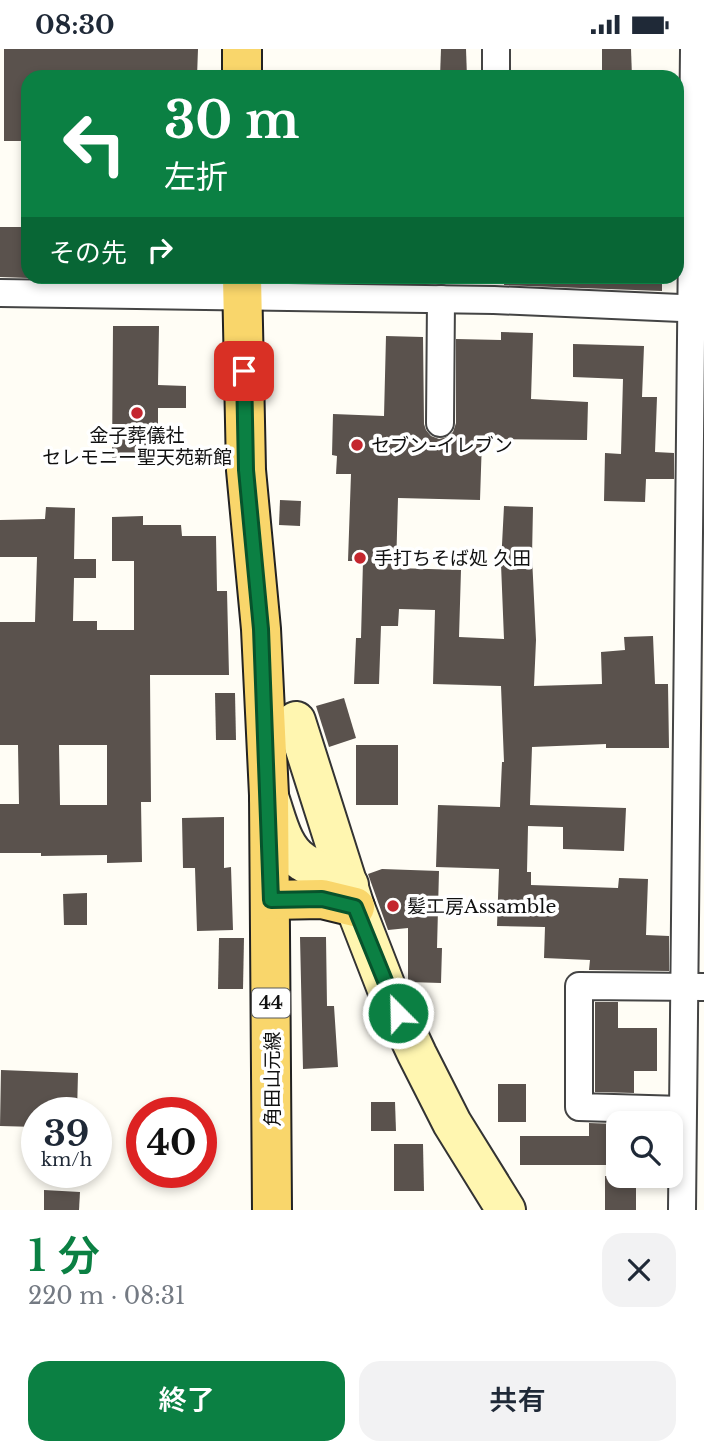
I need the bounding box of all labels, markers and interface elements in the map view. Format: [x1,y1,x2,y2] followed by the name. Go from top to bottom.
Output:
[35,9,115,41] text: 08:30
[164,90,299,151] text: 30 m
[49,98,140,189] icon: left
[164,157,228,197] text: 左折
[141,231,179,269] icon: right
[49,237,127,269] text: その先
[214,341,274,401] pin
[225,352,263,390] icon: arrive
[129,405,145,421] marker: 金子葬儀社 セレモニー聖天苑新館
[42,424,232,469] place label: 金子葬儀社 セレモニー聖天苑新館
[371,434,513,457] place label: セブン-イレブン
[349,437,365,453] marker: セブン-イレブン
[374,547,531,570] place label: 手打ちそば処 久田
[352,550,368,566] marker: 手打ちそば処 久田
[407,895,556,918] place label: 髪工房Assamble
[385,898,401,914] marker: 髪工房Assamble
[361,976,435,1050] position arrow
[252,988,290,1017] road number: 44
[261,1031,284,1127] street label: 角田山元線
[126,1097,217,1188] speed limit sign: 40
[606,1111,683,1188] map controls
[606,1111,683,1188] button: search
[44,1112,89,1155] text: 39
[41,1149,92,1171] text: km/h
[28,1230,100,1282] text: 1 分
[602,1233,676,1307] button: close
[28,1282,185,1310] text: 220 m · 08:31
[28,1361,345,1441] button: 終了
[359,1361,676,1441] button: 共有

